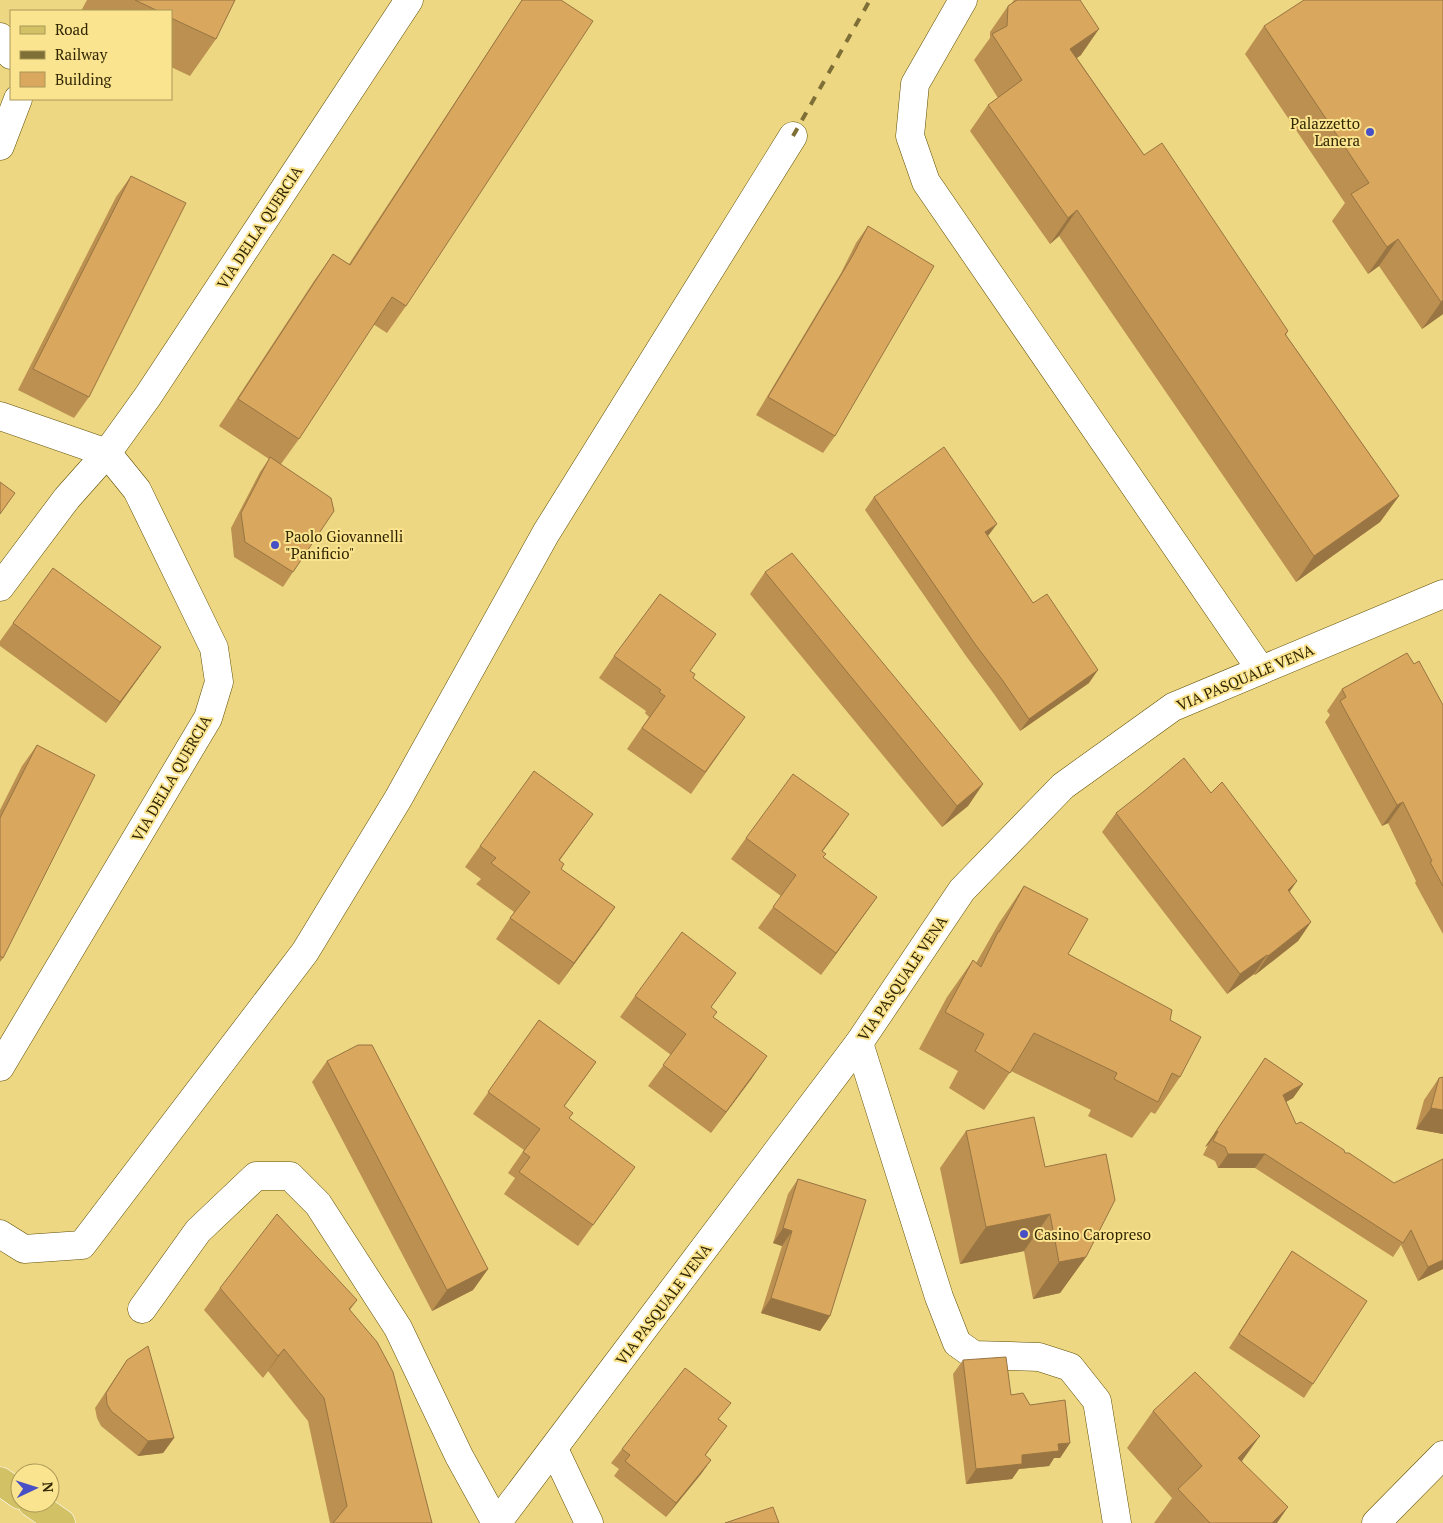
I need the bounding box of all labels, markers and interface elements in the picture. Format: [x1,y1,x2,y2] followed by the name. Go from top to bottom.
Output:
[10,10,172,100] legend
[55,19,88,39] text: Road
[55,44,108,64] text: Railway
[55,69,113,89] text: Building
[1290,113,1360,150] place label: Palazzetto Lanera
[1364,126,1376,138] marker: Palazzetto Lanera
[212,161,307,292] street label: VIA DELLA QUERCIA
[285,526,403,563] place label: Paolo Giovannelli "Panificio"
[269,539,281,551] marker: Paolo Giovannelli "Panificio"
[1173,639,1317,715] street label: VIA PASQUALE VENA
[127,711,216,845] street label: VIA DELLA QUERCIA
[853,911,952,1045] street label: VIA PASQUALE VENA
[1034,1224,1151,1244] place label: Casino Caropreso
[1018,1228,1030,1240] marker: Casino Caropreso
[611,1239,716,1369] street label: VIA PASQUALE VENA
[10,1463,60,1513] north arrow
[39,1481,58,1493] text: N

